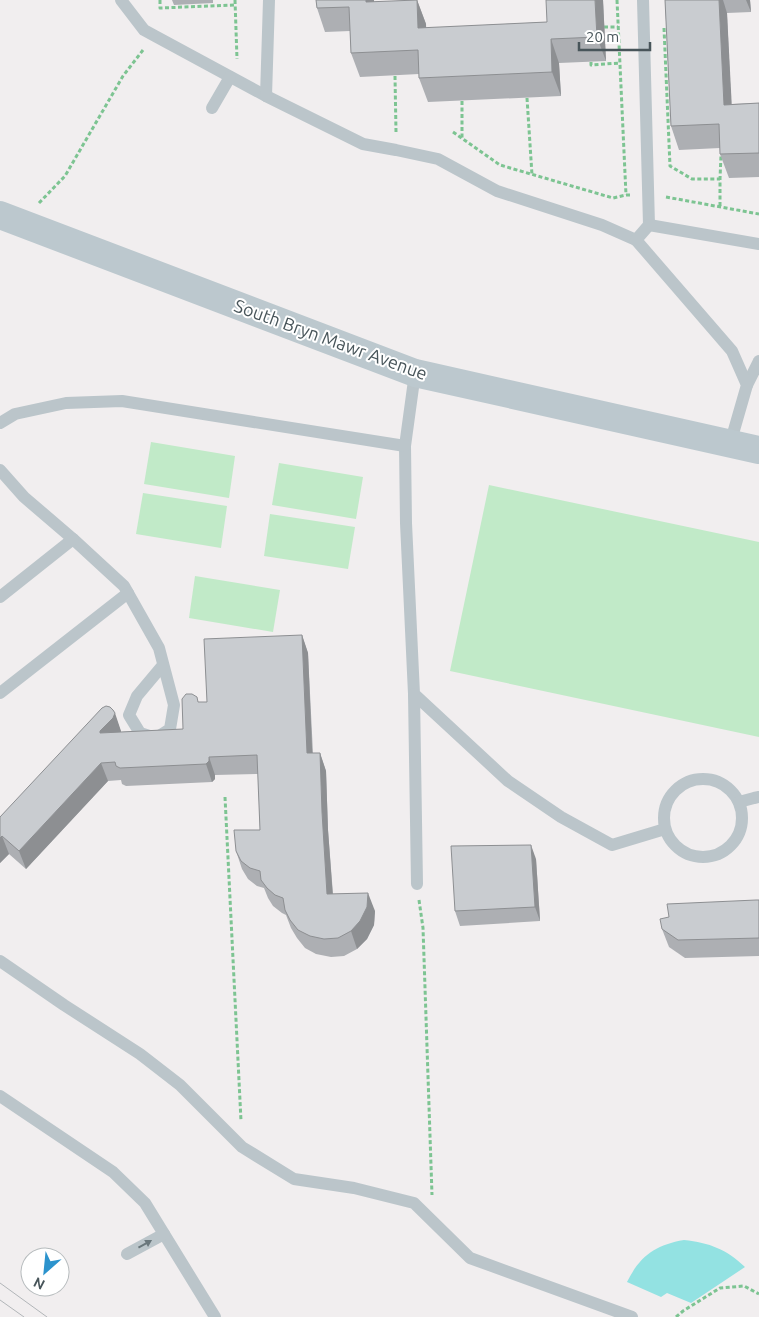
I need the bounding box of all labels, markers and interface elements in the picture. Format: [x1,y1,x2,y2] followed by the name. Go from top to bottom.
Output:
[579,20,650,52] scale bar
[586,28,619,45] text: 20 m
[232,295,430,383] street label: South Bryn Mawr Avenue
[138,1240,153,1248] one-way arrow
[20,1247,70,1297] north arrow
[31,1274,47,1293] text: N

